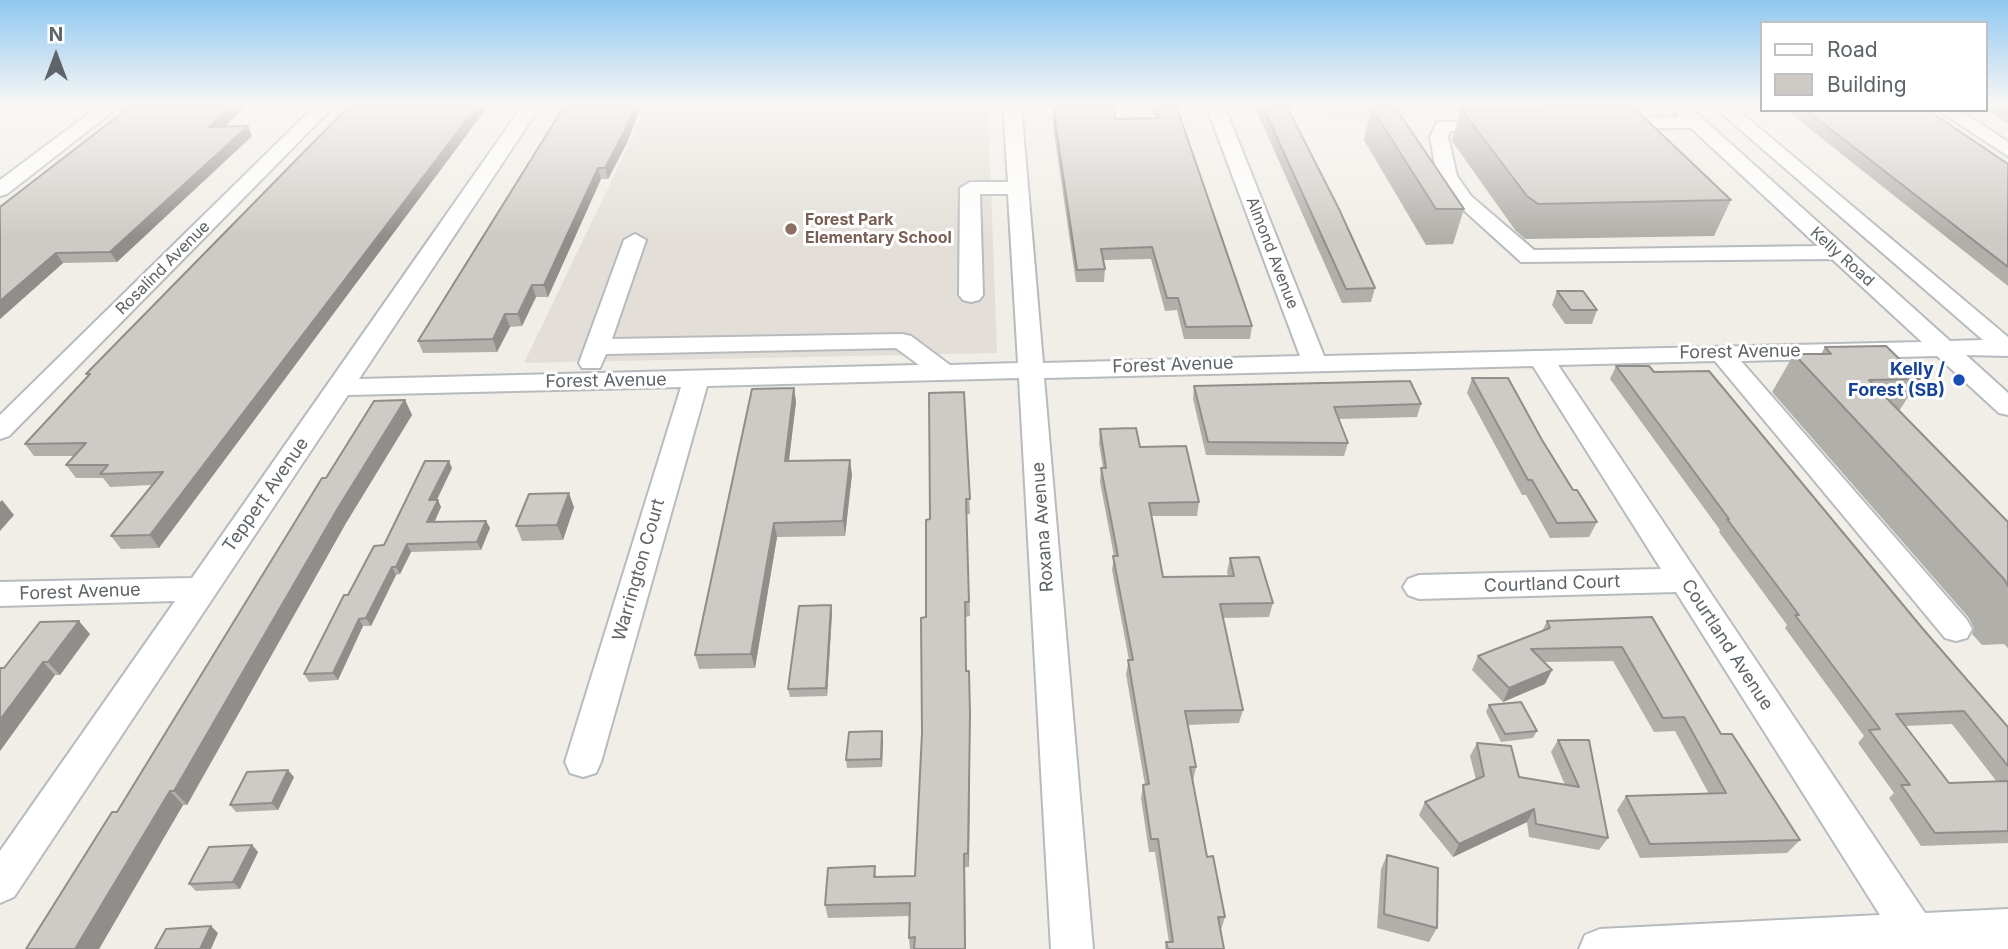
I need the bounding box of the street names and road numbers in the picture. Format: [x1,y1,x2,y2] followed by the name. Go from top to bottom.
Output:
[1242,194,1302,312] street label: Almond Avenue
[112,217,214,319] street label: Rosalind Avenue
[1806,223,1878,291] street label: Kelly Road
[1679,340,1801,364] street label: Forest Avenue
[1112,352,1234,378] street label: Forest Avenue
[545,369,667,393] street label: Forest Avenue
[219,434,313,556] street label: Teppert Avenue
[1028,461,1058,593] street label: Roxana Avenue
[608,496,670,644] street label: Warrington Court
[1484,571,1620,597] street label: Courtland Court
[1677,575,1777,715] street label: Courtland Avenue
[19,579,141,605] street label: Forest Avenue

